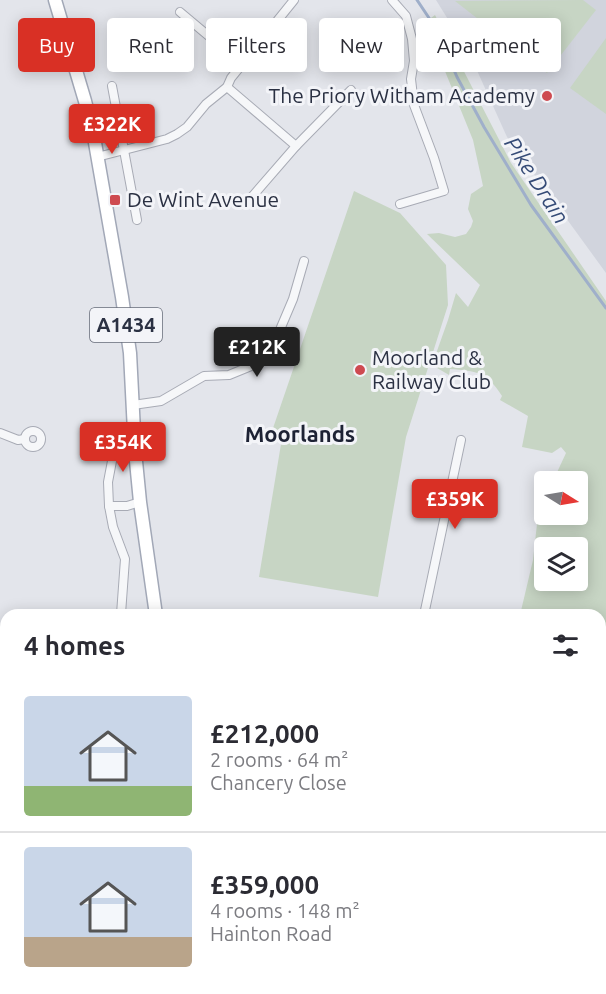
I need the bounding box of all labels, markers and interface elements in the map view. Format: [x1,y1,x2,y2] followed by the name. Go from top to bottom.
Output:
[18,18,95,72] chip: Buy
[107,18,194,72] chip: Rent
[206,18,307,72] chip: Filters
[319,18,404,72] chip: New
[416,18,561,72] chip: Apartment
[269,83,535,107] place label: The Priory Witham Academy
[540,89,554,103] marker: The Priory Witham Academy
[70,104,154,155] pin: £322K
[83,112,141,135] text: £322K
[500,132,575,228] water label: Pike Drain
[127,187,279,211] place label: De Wint Avenue
[108,193,122,207] marker: De Wint Avenue
[90,308,162,342] road number: A1434
[215,327,299,378] pin: £212K
[228,335,286,358] text: £212K
[372,345,491,393] place label: Moorland & Railway Club
[353,363,367,377] marker: Moorland & Railway Club
[245,421,355,446] district label: Moorlands
[81,422,165,473] pin: £354K
[94,430,152,453] text: £354K
[534,471,588,525] north arrow
[534,471,588,591] map controls
[413,479,497,530] pin: £359K
[426,487,484,510] text: £359K
[534,537,588,591] button: layers
[549,629,582,662] icon: filters
[24,631,125,660] text: 4 homes
[210,719,319,748] text: £212,000
[72,720,144,792] icon: home
[210,748,348,771] text: 2 rooms · 64 m²
[210,771,347,794] text: Chancery Close
[210,870,319,899] text: £359,000
[72,871,144,943] icon: home
[210,899,360,922] text: 4 rooms · 148 m²
[210,922,332,945] text: Hainton Road

